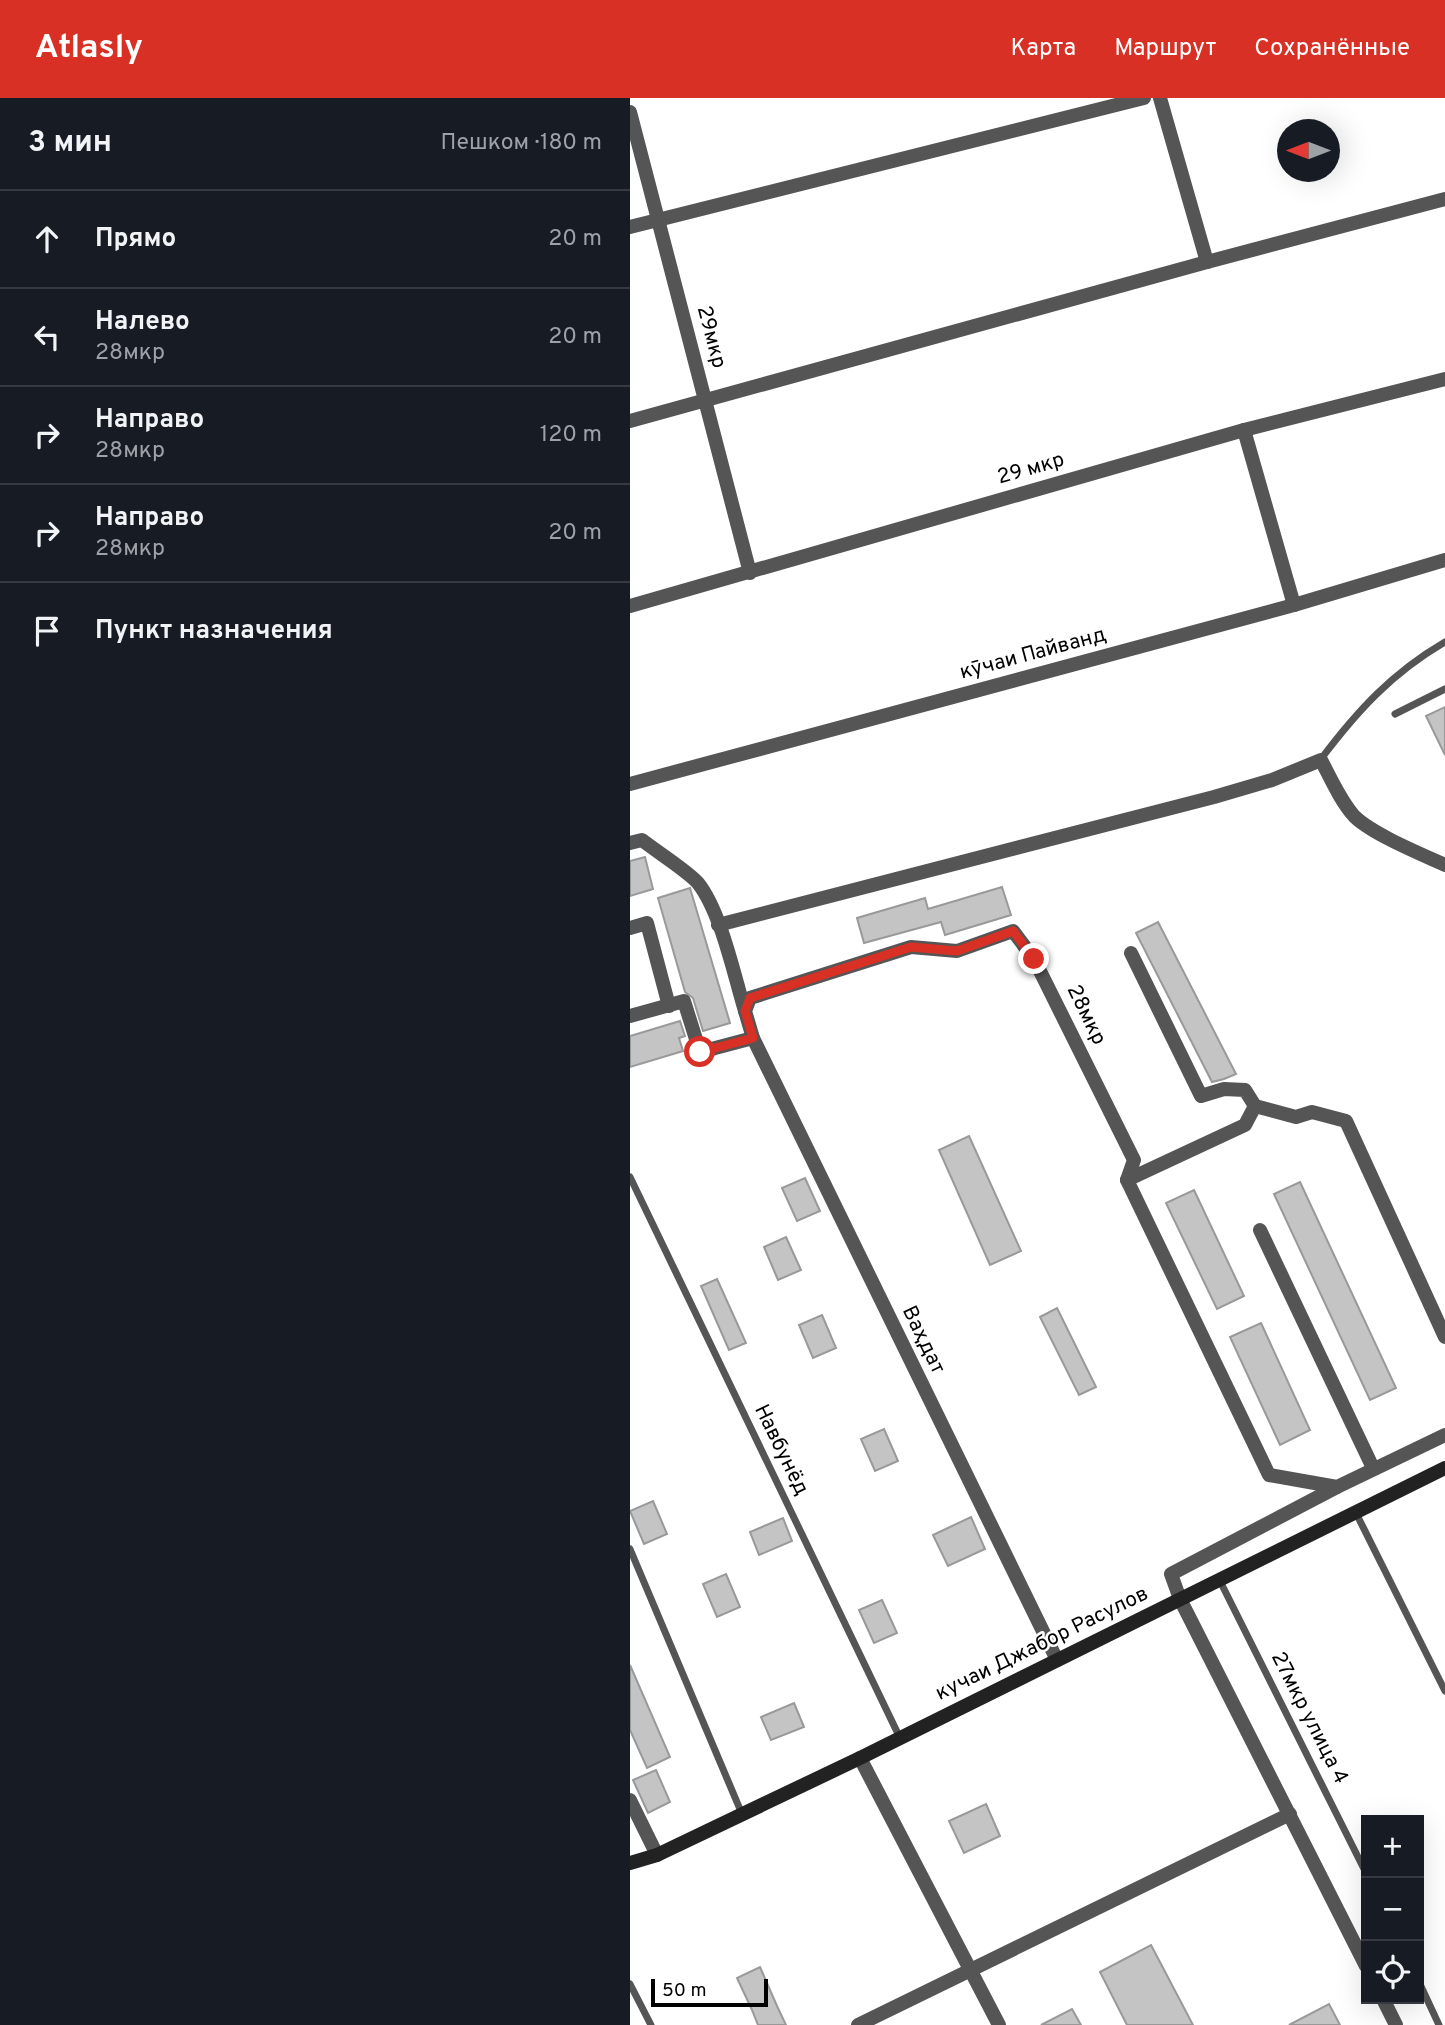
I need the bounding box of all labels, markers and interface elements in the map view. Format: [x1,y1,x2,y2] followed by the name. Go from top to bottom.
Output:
[35,28,143,70] text: Atlasly
[1010,34,1076,64] text: Карта
[1114,34,1216,64] text: Маршрут
[1254,34,1410,64] text: Сохранённые
[1277,119,1340,182] north arrow
[28,125,112,162] text: 3 мин
[440,129,602,158] text: Пешком · 180 m
[28,220,66,258] icon: ahead
[95,223,176,256] text: Прямо
[548,225,602,254] text: 20 m
[690,303,732,371] street label: 29мкр
[95,306,190,339] text: Налево
[28,318,66,356] icon: left
[548,323,602,352] text: 20 m
[95,339,165,368] text: 28мкр
[95,404,204,437] text: Направо
[28,416,66,454] icon: right
[540,421,602,450] text: 120 m
[95,437,165,466] text: 28мкр
[994,447,1068,491] street label: 29 мкр
[95,502,204,535] text: Направо
[28,514,66,552] icon: right
[548,519,602,548] text: 20 m
[95,535,165,564] text: 28мкр
[28,612,66,650] icon: arrive
[95,615,333,648] text: Пункт назначения
[957,621,1109,687] street label: кӯчаи Пайванд
[1018,943,1049,974] route end
[1060,980,1112,1050] street label: 28мкр
[684,1036,715,1067] route start
[895,1302,951,1378] street label: Ваҳдат
[747,1400,815,1500] street label: Навбунёд
[931,1581,1153,1707] street label: кучаи Джабор Расулов
[1264,1647,1354,1789] street label: 27мкр улица 4
[1361,1815,1424,2004] map controls
[1361,1815,1424,1878] button: +
[1361,1878,1424,1941] button: −
[1361,1941,1424,2004] button: locate
[651,1976,768,2008] scale bar
[662,1979,707,2003] text: 50 m

